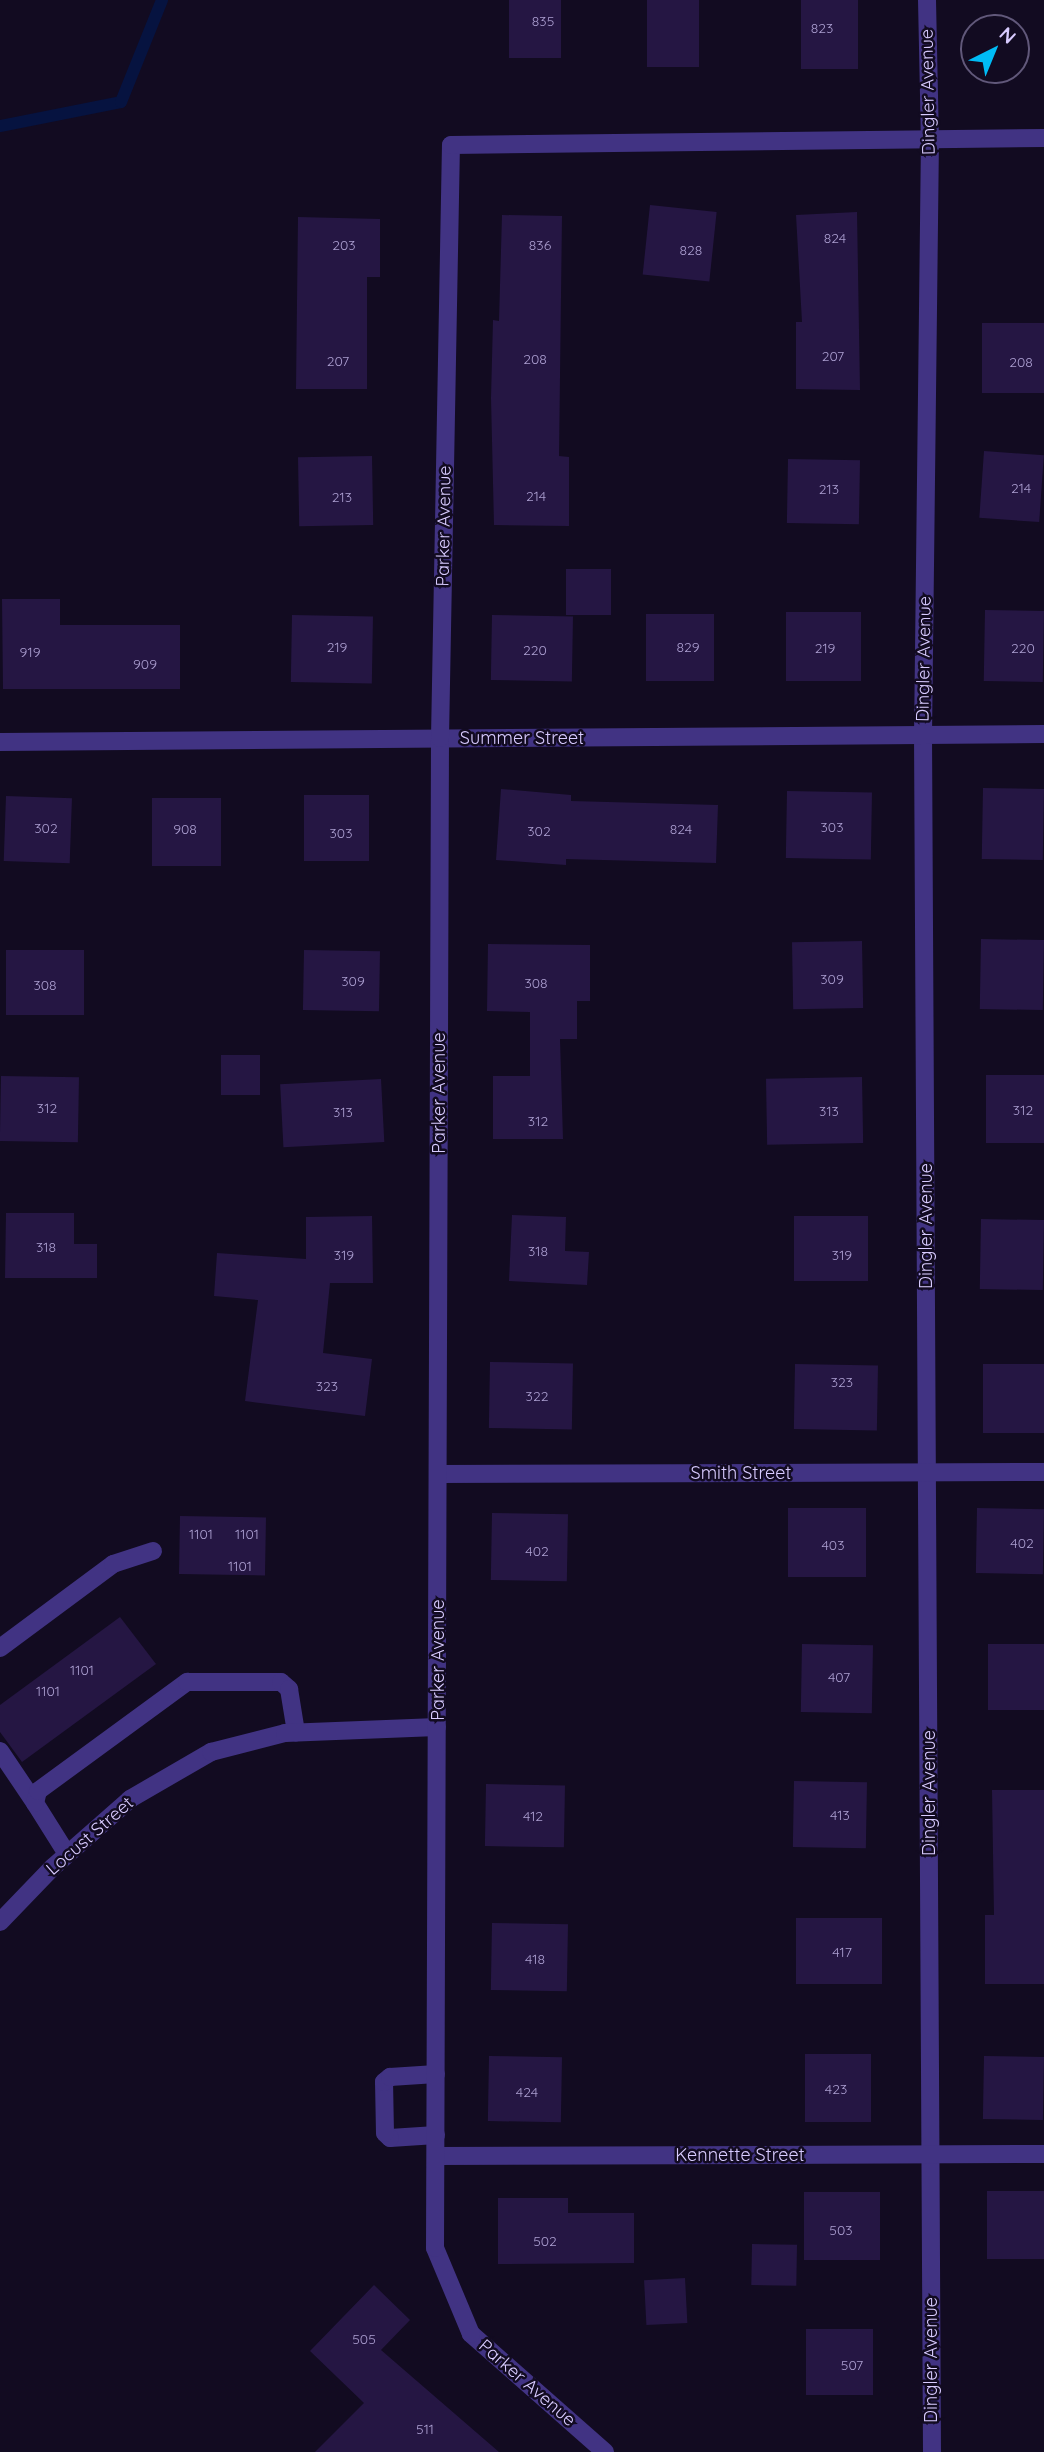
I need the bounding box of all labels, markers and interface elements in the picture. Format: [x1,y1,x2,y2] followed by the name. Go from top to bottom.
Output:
[532,13,554,29] house number: 835
[960,14,1030,84] north arrow
[811,20,833,36] house number: 823
[995,22,1021,49] text: N
[916,29,940,155] street label: Dingler Avenue
[824,230,846,246] house number: 824
[332,237,356,253] house number: 203
[529,237,551,253] house number: 836
[680,242,702,258] house number: 828
[822,348,844,364] house number: 207
[523,351,547,367] house number: 208
[327,353,349,369] house number: 207
[1009,354,1033,370] house number: 208
[432,465,456,587] street label: Parker Avenue
[1011,480,1031,496] house number: 214
[819,481,839,497] house number: 213
[526,488,546,504] house number: 214
[332,489,352,505] house number: 213
[912,596,936,722] street label: Dingler Avenue
[327,639,347,655] house number: 219
[676,639,700,655] house number: 829
[815,640,835,656] house number: 219
[1011,640,1035,656] house number: 220
[523,642,547,658] house number: 220
[20,644,40,660] house number: 919
[133,656,157,672] house number: 909
[460,727,584,749] street label: Summer Street
[820,819,844,835] house number: 303
[34,820,58,836] house number: 302
[173,821,197,837] house number: 908
[670,821,692,837] house number: 824
[527,823,551,839] house number: 302
[329,825,353,841] house number: 303
[820,971,844,987] house number: 309
[341,973,365,989] house number: 309
[524,975,548,991] house number: 308
[33,977,57,993] house number: 308
[428,1032,450,1154] street label: Parker Avenue
[37,1100,57,1116] house number: 312
[1013,1102,1033,1118] house number: 312
[819,1103,839,1119] house number: 313
[333,1104,353,1120] house number: 313
[528,1113,548,1129] house number: 312
[915,1163,937,1289] street label: Dingler Avenue
[36,1239,56,1255] house number: 318
[528,1243,548,1259] house number: 318
[334,1247,354,1263] house number: 319
[832,1247,852,1263] house number: 319
[831,1374,853,1390] house number: 323
[316,1378,338,1394] house number: 323
[526,1388,548,1404] house number: 322
[691,1462,791,1484] street label: Smith Street
[189,1526,213,1542] house number: 1101
[235,1526,259,1542] house number: 1101
[1010,1535,1034,1551] house number: 402
[821,1537,845,1553] house number: 403
[525,1543,549,1559] house number: 402
[228,1558,252,1574] house number: 1101
[427,1599,449,1721] street label: Parker Avenue
[70,1662,94,1678] house number: 1101
[828,1669,850,1685] house number: 407
[36,1683,60,1699] house number: 1101
[918,1730,940,1856] street label: Dingler Avenue
[42,1792,138,1880] street label: Locust Street
[830,1807,850,1823] house number: 413
[523,1808,543,1824] house number: 412
[832,1944,852,1960] house number: 417
[525,1951,545,1967] house number: 418
[825,2081,847,2097] house number: 423
[516,2084,538,2100] house number: 424
[675,2144,805,2166] street label: Kennette Street
[829,2222,853,2238] house number: 503
[533,2233,557,2249] house number: 502
[920,2297,942,2423] street label: Dingler Avenue
[352,2331,376,2347] house number: 505
[474,2335,580,2431] street label: Parker Avenue
[841,2357,863,2373] house number: 507
[416,2421,434,2437] house number: 511

